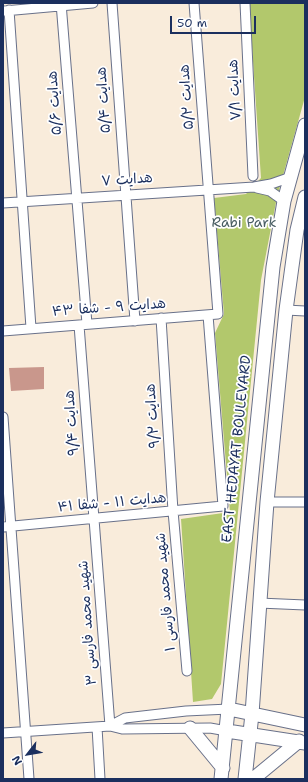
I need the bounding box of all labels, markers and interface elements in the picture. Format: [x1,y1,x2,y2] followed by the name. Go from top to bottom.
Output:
[172,8,258,34] scale bar
[177,15,207,31] text: 50 m
[225,59,245,121] street label: هدایت ۷/۱
[176,64,198,130] street label: هدایت ۵/۲
[93,66,115,134] street label: هدایت ۵/۴
[44,70,66,136] street label: هدایت ۵/۶
[101,170,153,190] street label: هدایت ۷
[212,215,276,231] park label: Rabi Park
[51,296,167,320] street label: هدایت ۹ - شفا ۴۳
[219,354,255,544] street label: EAST HEDAYAT BOULEVARD
[142,383,164,449] street label: هدایت ۹/۲
[61,390,83,456] street label: هدایت ۹/۴
[57,490,167,516] street label: هدایت ۱۱ - شفا ۴۱
[152,532,180,652] street label: شهید محمد فارسی ۱
[75,560,101,686] street label: شهید محمد فارسی ۳
[8,734,48,774] north arrow
[9,753,26,768] text: N

